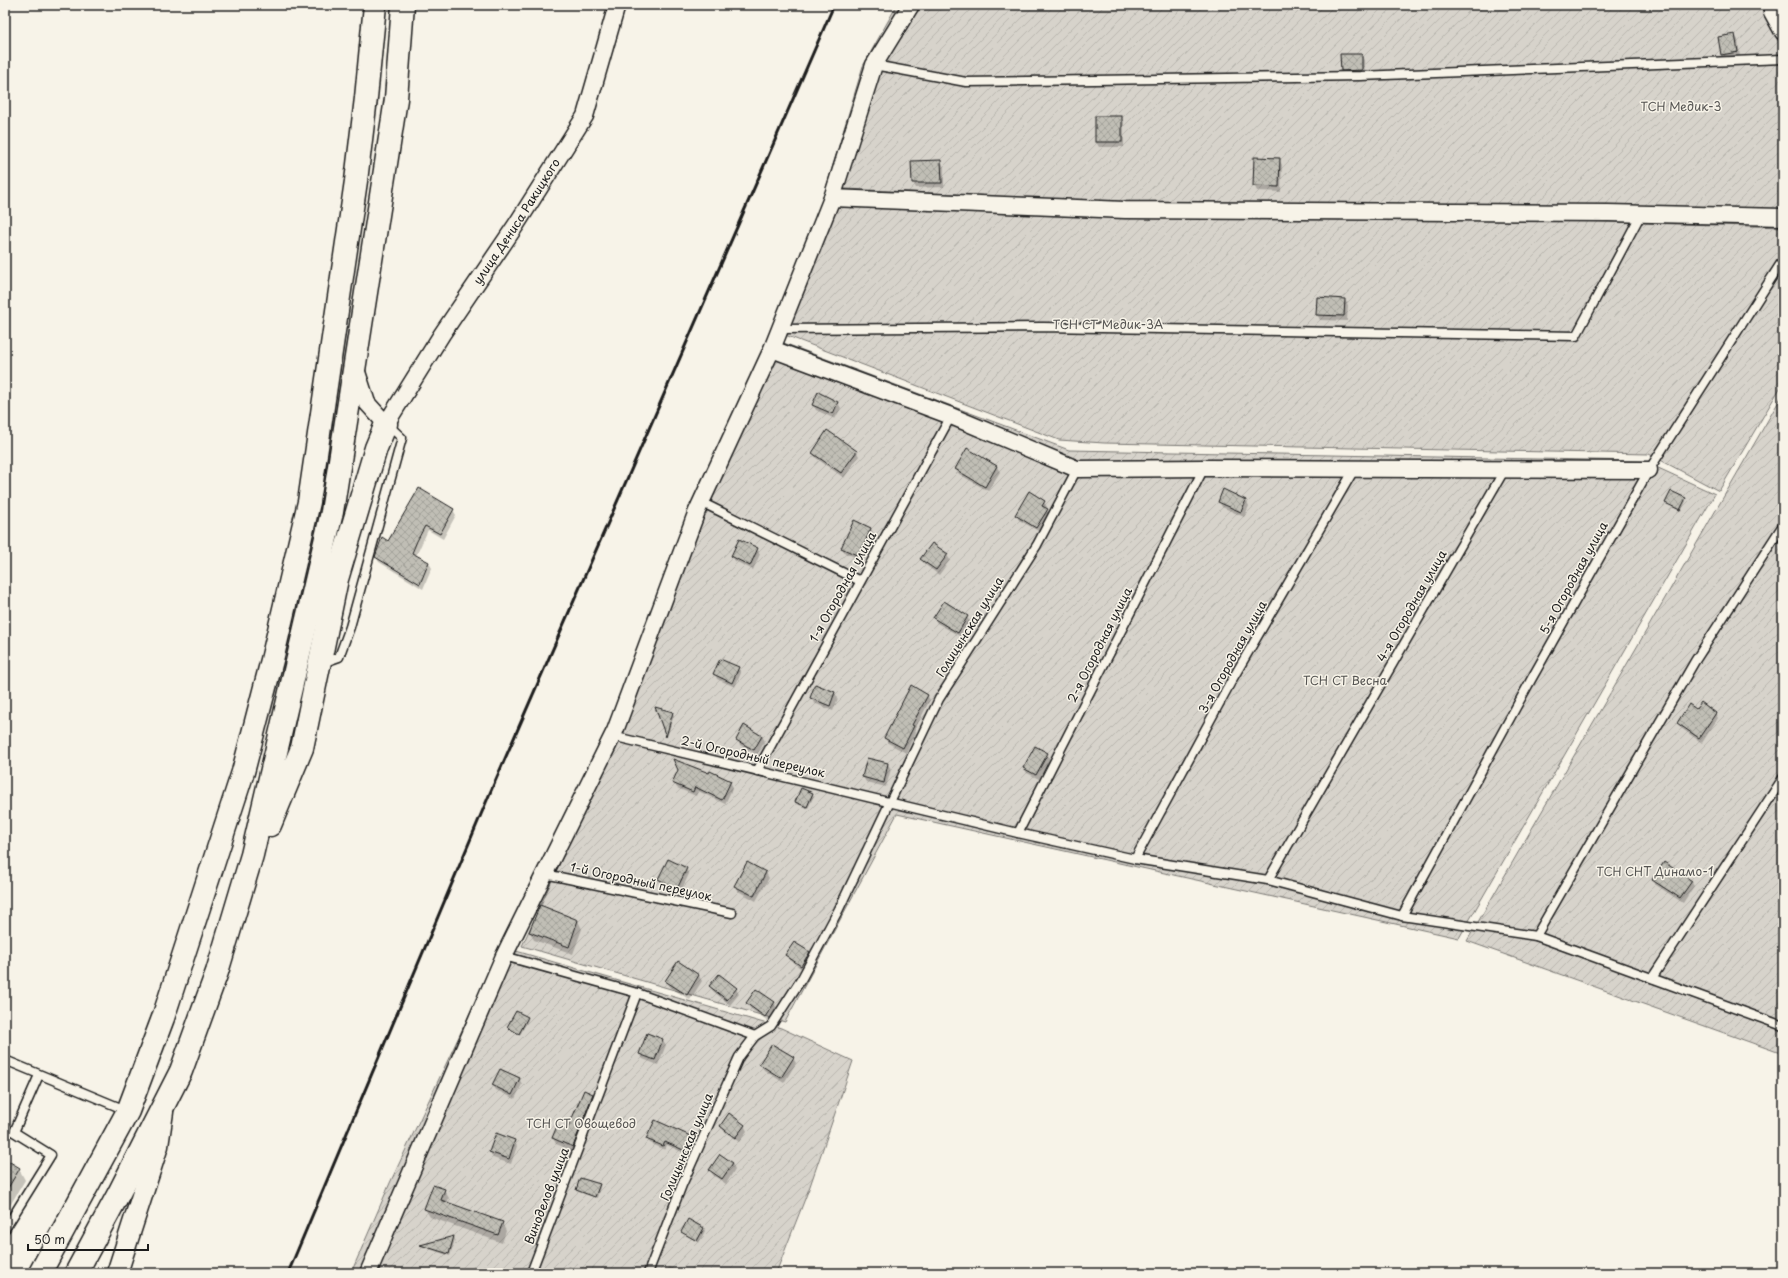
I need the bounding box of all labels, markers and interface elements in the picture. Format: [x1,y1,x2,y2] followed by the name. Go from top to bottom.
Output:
[1641,97,1721,115] park label: ТСН Медик-3
[468,154,564,288] street label: улица Дениса Ракицкого
[1053,315,1163,333] park label: ТСН СТ Медик-3А
[1535,518,1612,637] street label: 5-я Огородная улица
[804,528,880,645] street label: 1-я Огородная улица
[1372,546,1451,665] street label: 4-я Огородная улица
[931,572,1008,680] street label: Голицынская улица
[1062,583,1136,705] street label: 2-я Огородная улица
[1194,596,1271,716] street label: 3-я Огородная улица
[1303,671,1388,689] park label: ТСН СТ Весна
[679,731,828,782] street label: 2-й Огородный переулок
[569,857,715,905] street label: 1-й Огородный переулок
[1597,862,1713,880] park label: ТСН СНТ Динамо-1
[655,1090,717,1203] street label: Голицынская улица
[526,1114,636,1132] park label: ТСН СТ Овощевод
[519,1144,573,1247] street label: Виноделов улица
[28,1226,148,1252] scale bar
[34,1230,65,1248] text: 50 m

